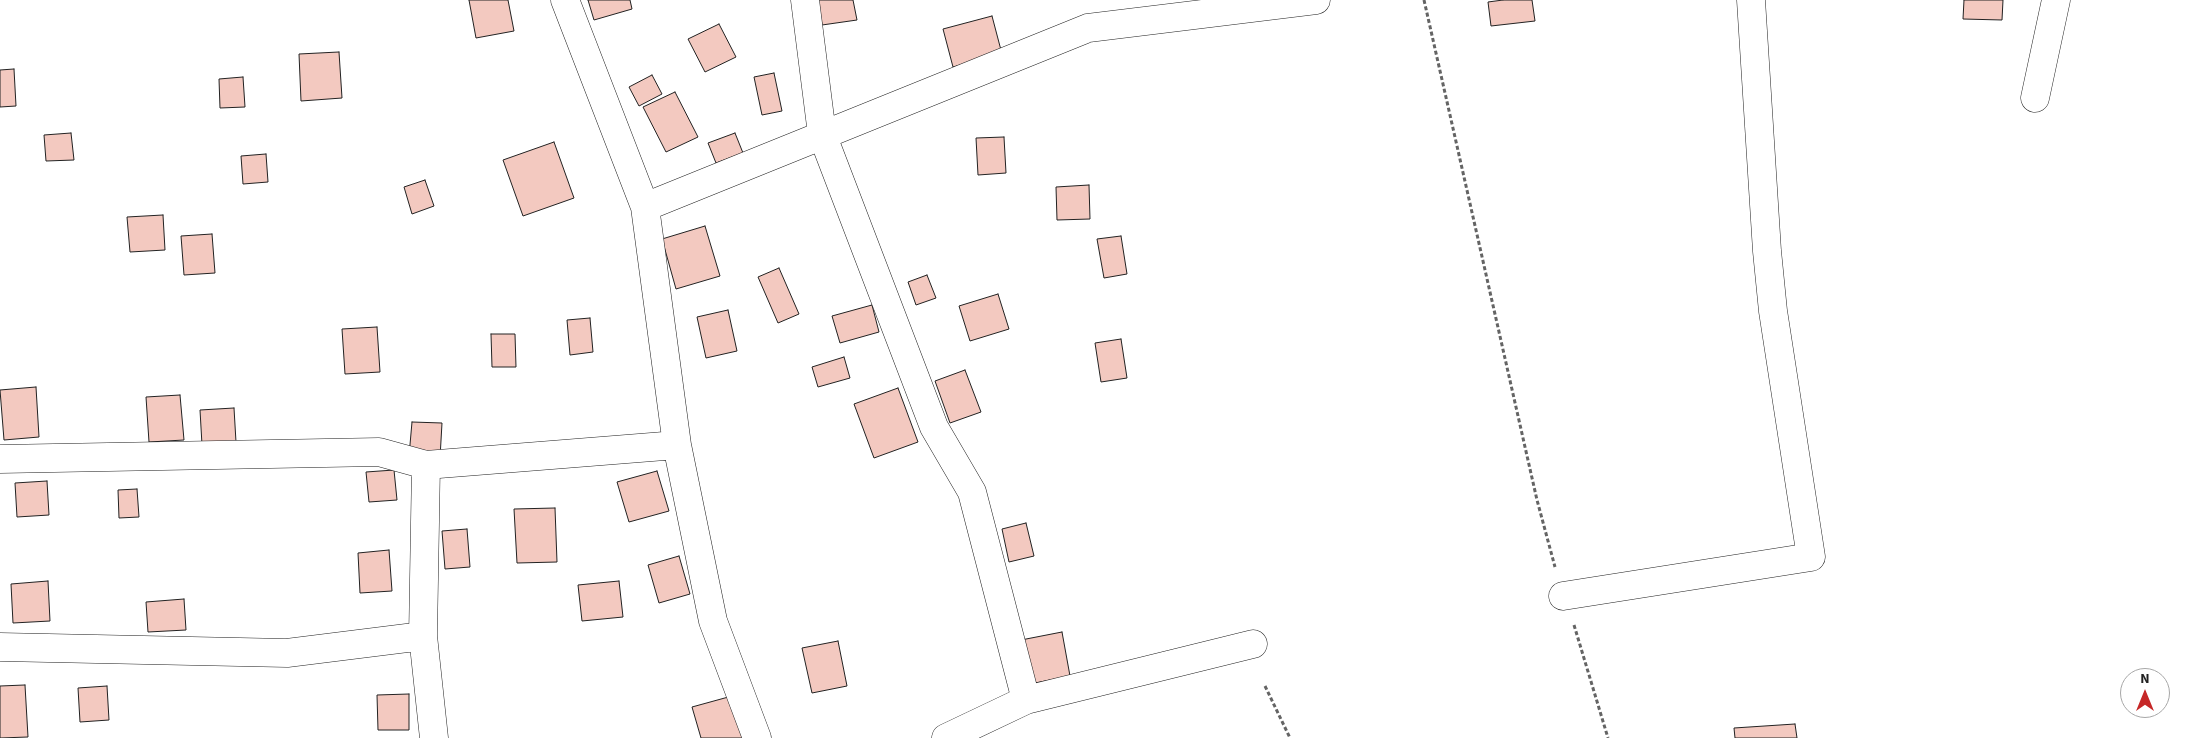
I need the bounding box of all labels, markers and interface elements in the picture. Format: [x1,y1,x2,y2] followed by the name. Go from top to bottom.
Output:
[2120,668,2170,718] north arrow
[2140,669,2150,689] text: N

